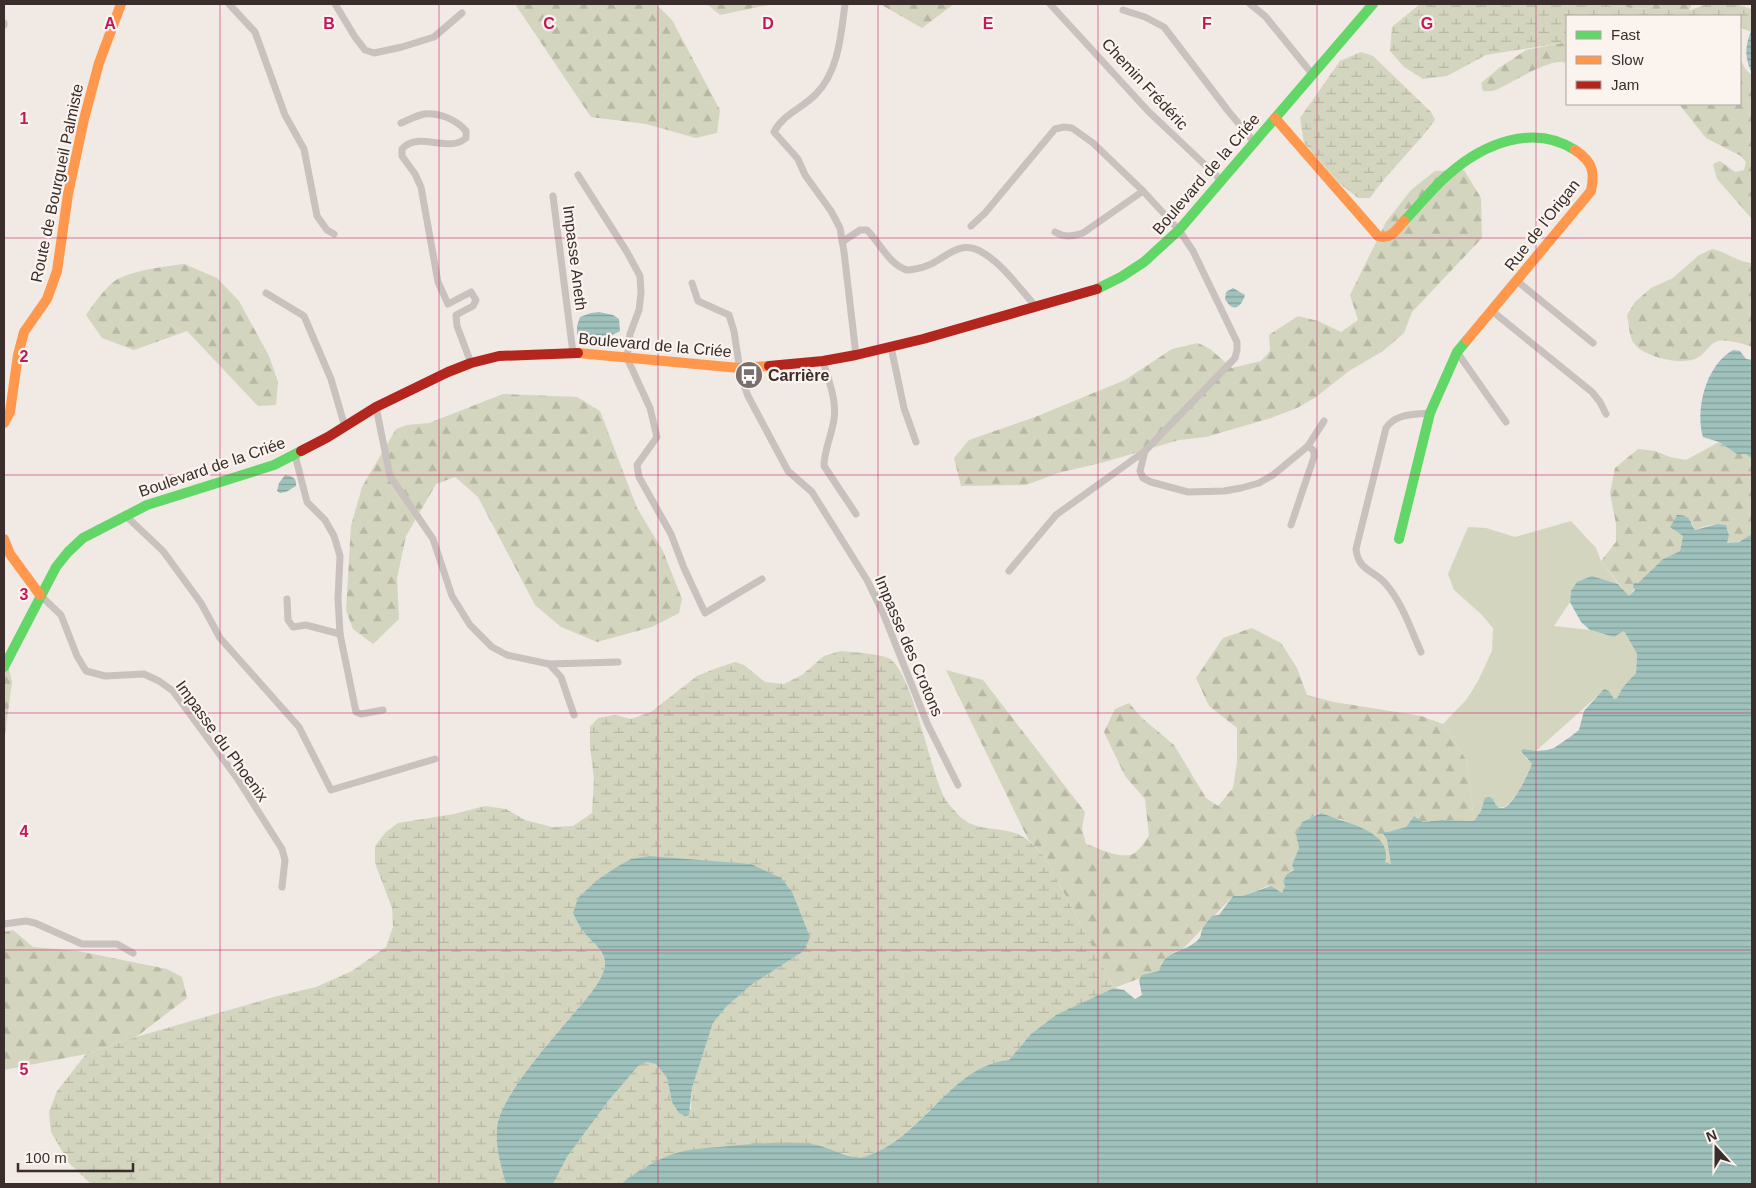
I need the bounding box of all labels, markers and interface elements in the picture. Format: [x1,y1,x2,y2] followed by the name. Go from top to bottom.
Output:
[104,15,116,32] text: A
[323,15,335,32] text: B
[543,15,555,32] text: C
[762,15,774,32] text: D
[983,15,994,32] text: E
[1202,15,1212,32] text: F
[1421,15,1433,32] text: G
[1566,15,1741,105] legend
[1611,26,1641,43] text: Fast
[1098,35,1192,133] street label: Chemin Frédéric
[1611,51,1644,68] text: Slow
[1611,76,1639,93] text: Jam
[28,82,86,284] street label: Route de Bourgueil Palmiste
[20,110,29,127] text: 1
[1149,110,1263,238] street label: Boulevard de la Criée
[1501,176,1583,274] street label: Rue de l'Origan
[560,204,590,312] street label: Impasse Aneth
[578,330,732,360] street label: Boulevard de la Criée
[20,348,29,365] text: 2
[734,360,764,390] bus stop icon: Carrière
[768,367,829,384] place label: Carrière
[136,434,288,500] street label: Boulevard de la Criée
[872,573,946,719] street label: Impasse des Crotons
[20,586,29,603] text: 3
[173,677,271,805] street label: Impasse du Phoenix
[20,823,29,840] text: 4
[20,1061,29,1078] text: 5
[1691,1123,1741,1173] north arrow
[1704,1127,1719,1145] text: N
[18,1140,132,1172] scale bar
[25,1149,67,1166] text: 100 m

